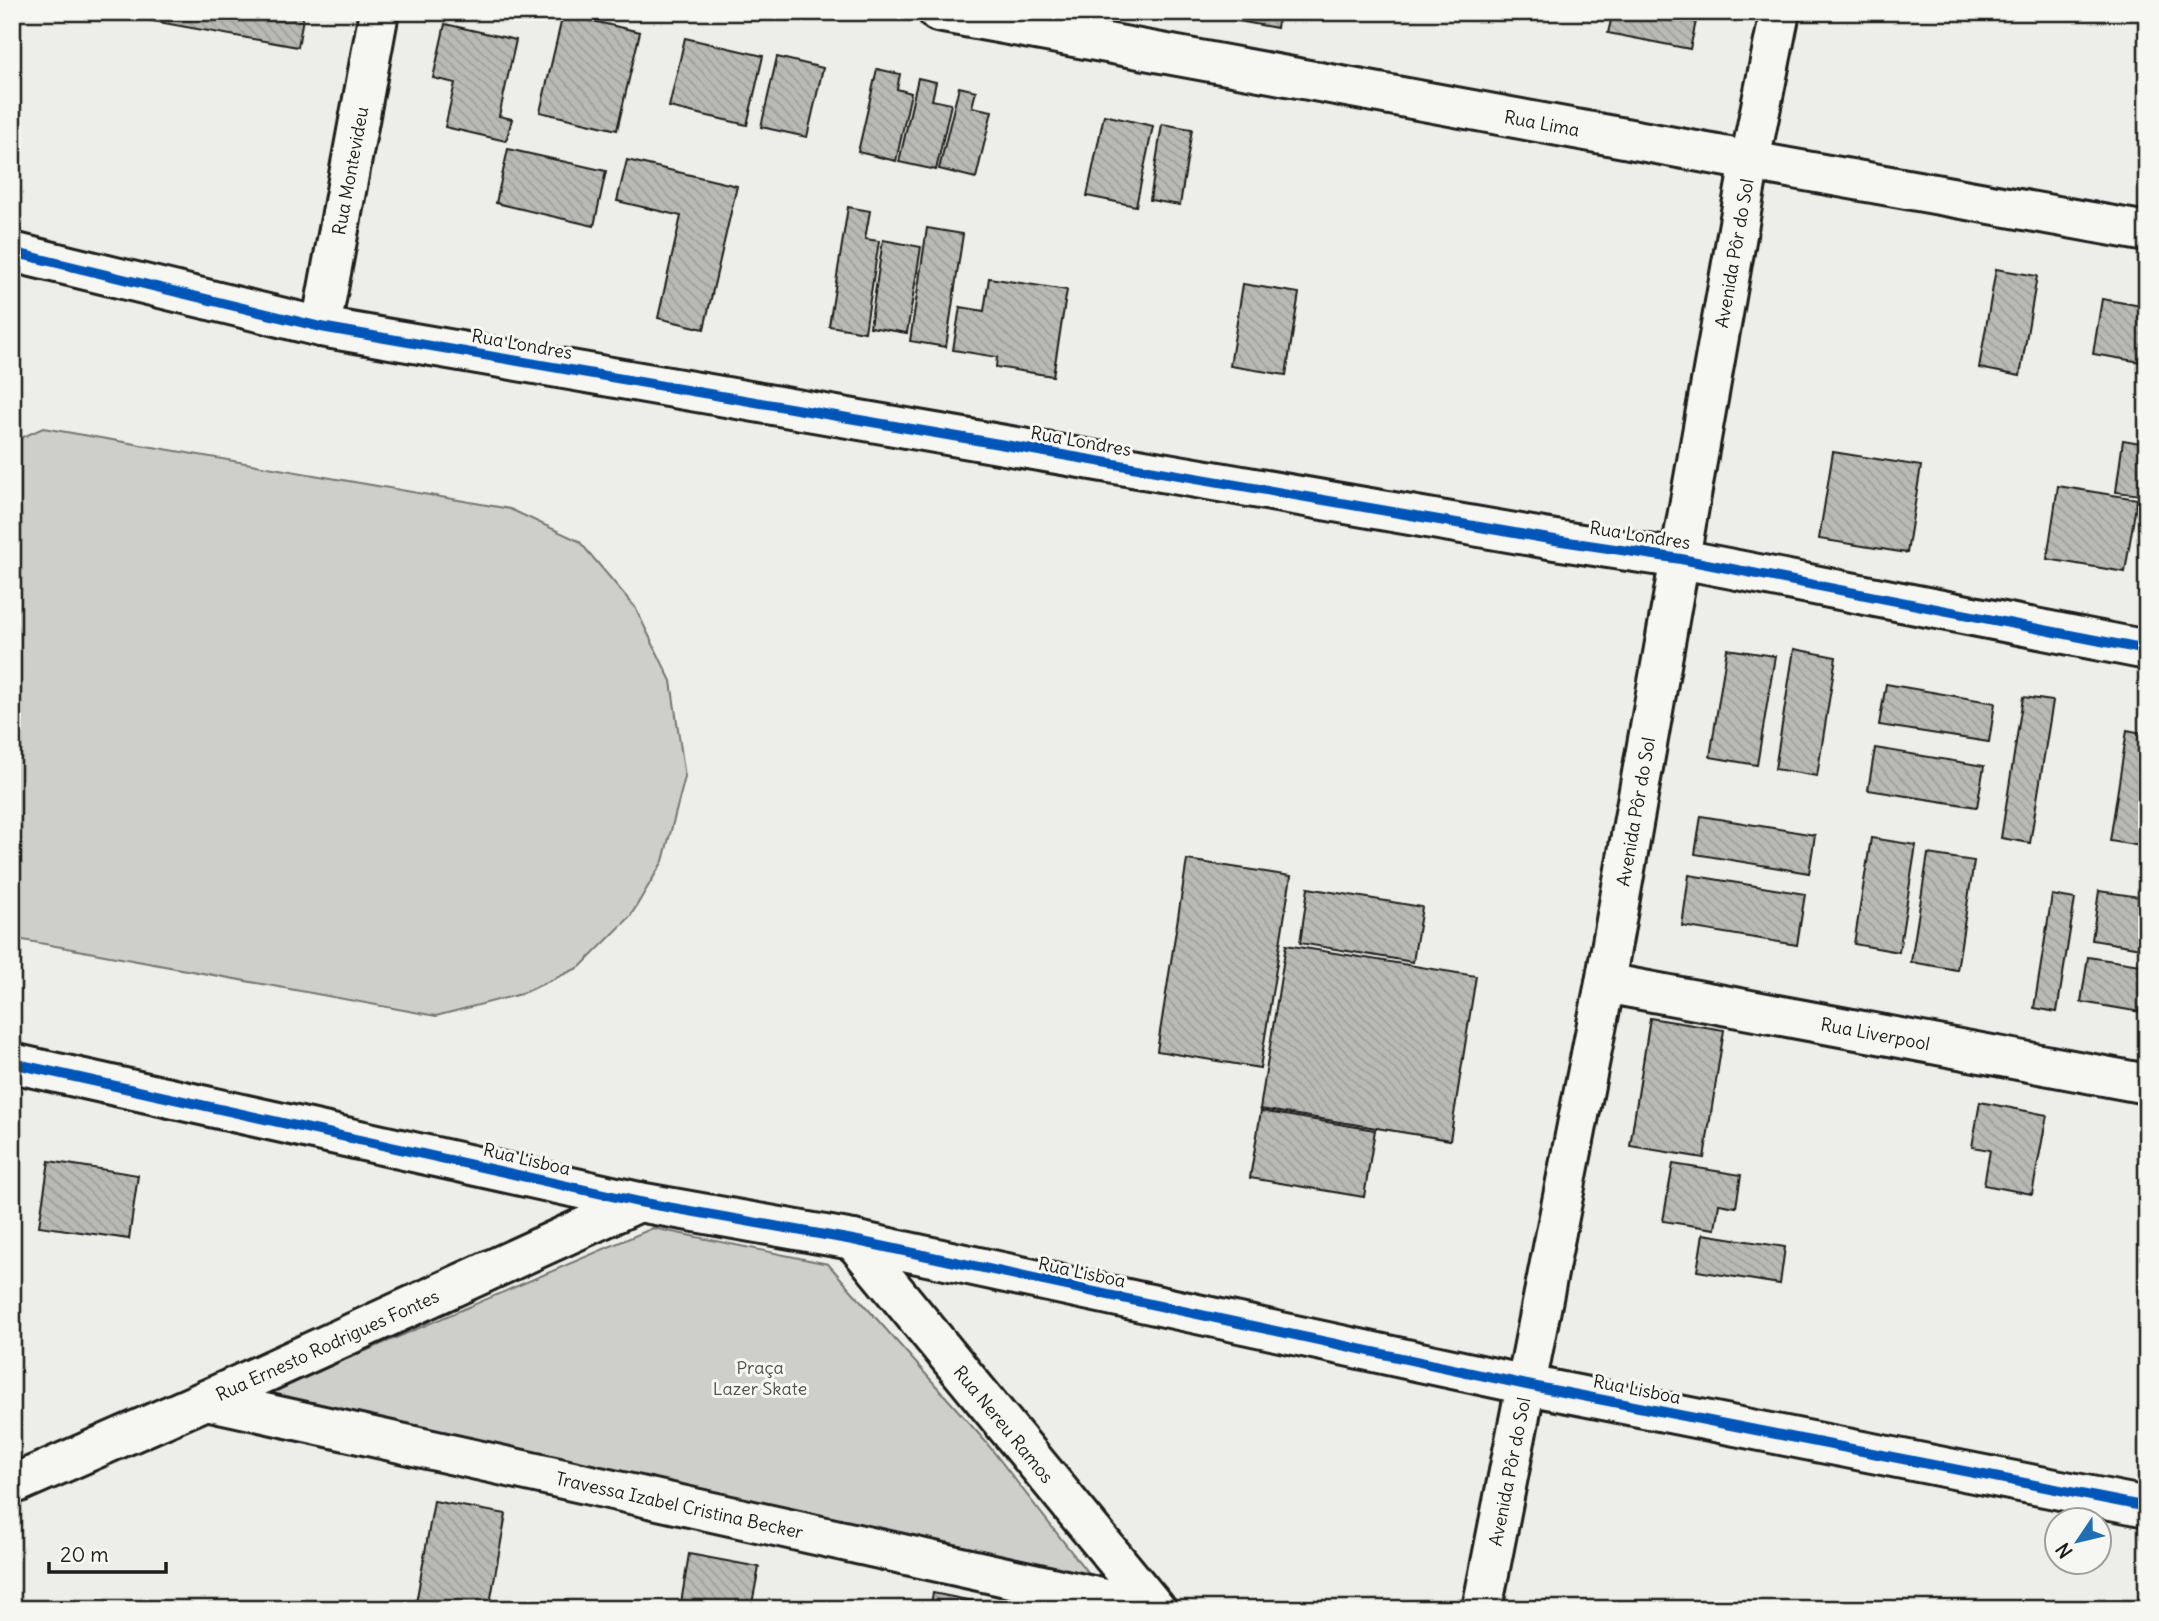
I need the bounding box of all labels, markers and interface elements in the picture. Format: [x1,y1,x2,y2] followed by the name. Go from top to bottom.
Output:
[327,104,373,237] street label: Rua Montevideu
[1502,105,1582,141] street label: Rua Lima
[1709,177,1758,330] street label: Avenida Pôr do Sol
[470,324,574,364] street label: Rua Londres
[1029,421,1133,461] street label: Rua Londres
[1588,516,1692,554] street label: Rua Londres
[1611,735,1660,888] street label: Avenida Pôr do Sol
[1819,1012,1932,1055] street label: Rua Liverpool
[481,1138,573,1180] street label: Rua Lisboa
[1036,1252,1128,1292] street label: Rua Lisboa
[212,1284,442,1406] street label: Rua Ernesto Rodrigues Fontes
[713,1356,807,1400] park label: Praça Lazer Skate
[949,1360,1059,1487] street label: Rua Nereu Ramos
[1591,1369,1683,1409] street label: Rua Lisboa
[1483,1395,1535,1548] street label: Avenida Pôr do Sol
[554,1466,806,1543] street label: Travessa Izabel Cristina Becker
[2044,1506,2114,1576] north arrow
[49,1530,166,1574] scale bar
[2050,1538,2078,1563] text: N
[60,1541,109,1568] text: 20 m

